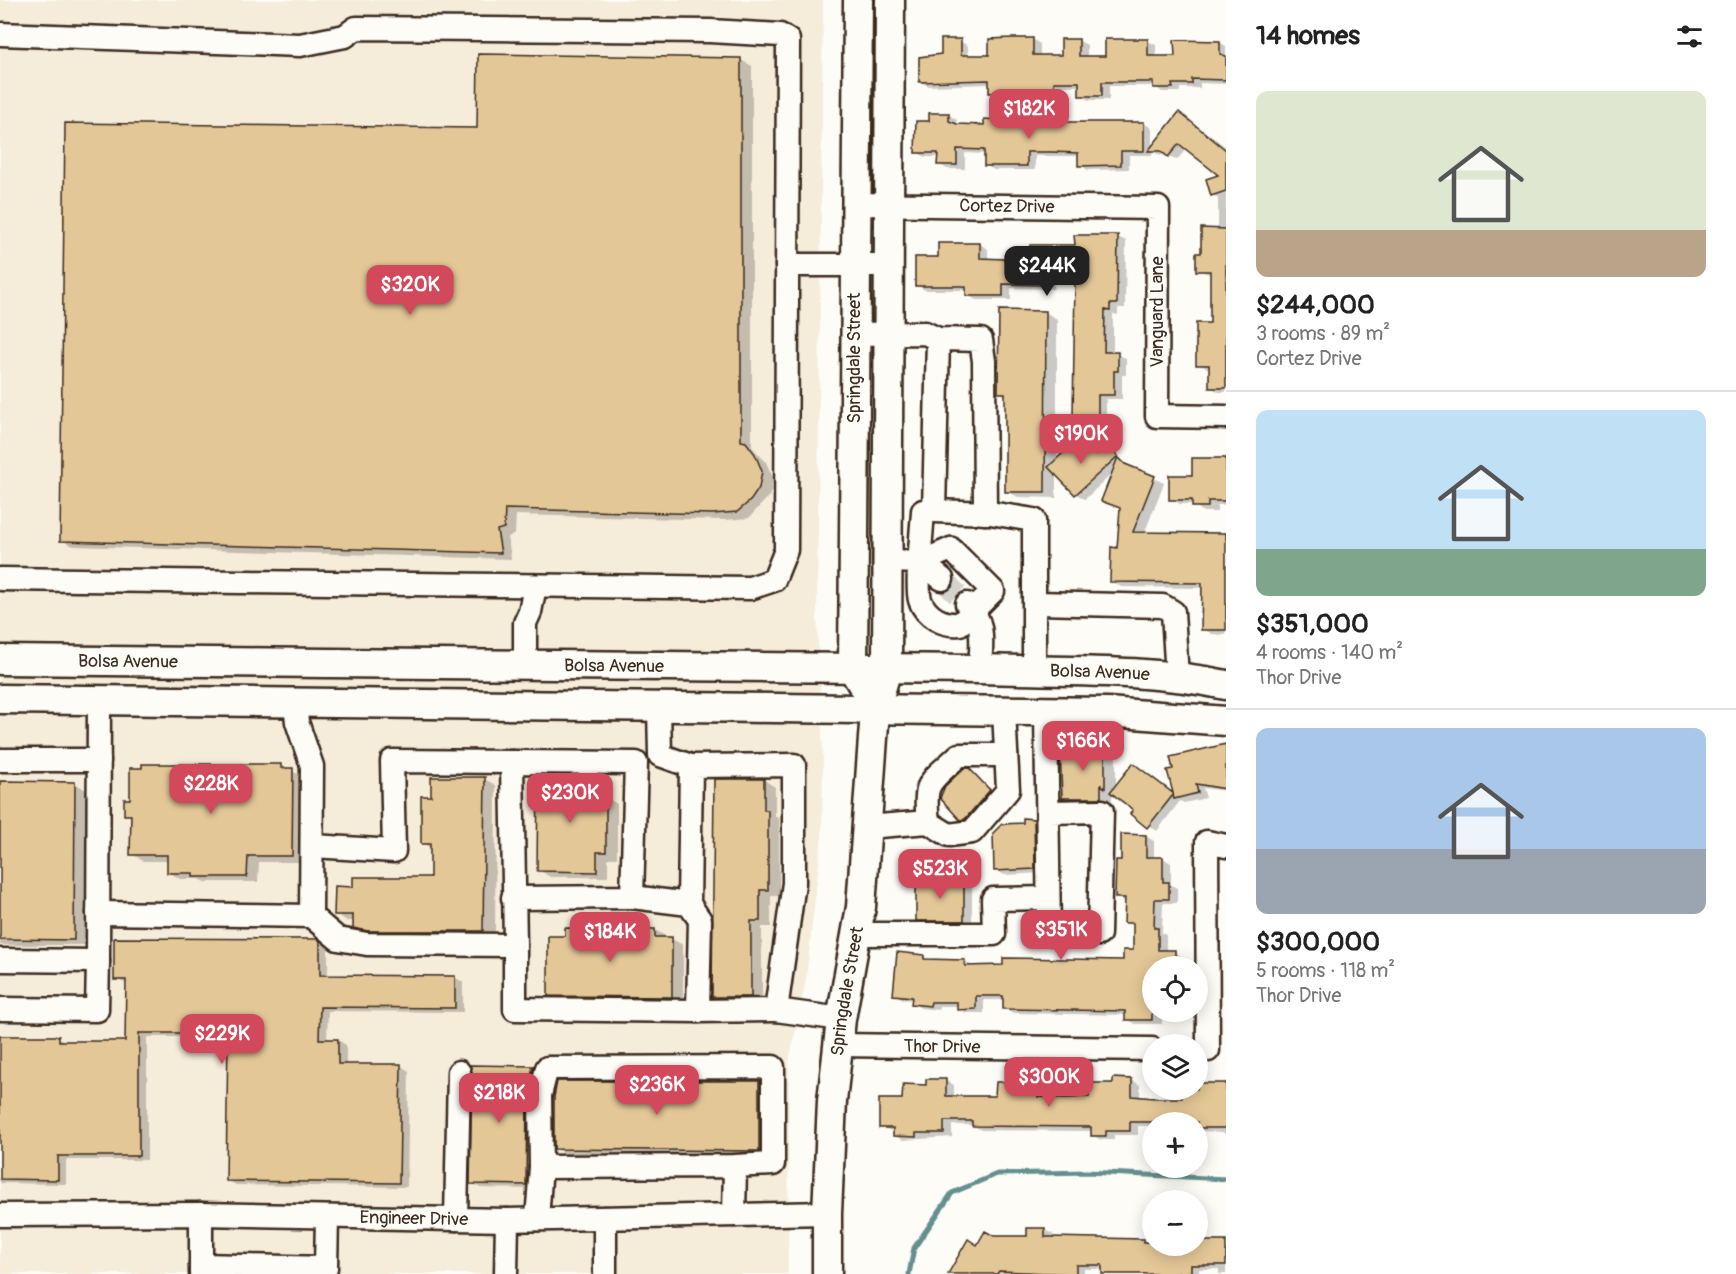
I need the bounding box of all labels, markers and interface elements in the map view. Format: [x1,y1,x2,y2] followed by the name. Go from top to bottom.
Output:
[1256,20,1360,52] text: 14 homes
[1673,20,1706,53] icon: filters
[987,89,1071,140] pin: $182K
[1003,96,1055,121] text: $182K
[1427,130,1535,238] icon: home
[959,194,1055,219] street label: Cortez Drive
[1005,246,1089,297] pin: $244K
[1018,253,1076,278] text: $244K
[1146,256,1169,368] street label: Vanguard Lane
[368,265,452,316] pin: $320K
[381,272,439,297] text: $320K
[1256,289,1375,321] text: $244,000
[843,292,866,423] street label: Springdale Street
[1256,321,1390,346] text: 3 rooms · 89 m²
[1256,346,1362,371] text: Cortez Drive
[1039,414,1123,465] pin: $190K
[1054,421,1108,446] text: $190K
[1427,449,1535,557] icon: home
[1256,608,1369,640] text: $351,000
[1256,640,1403,665] text: 4 rooms · 140 m²
[78,650,178,674] street label: Bolsa Avenue
[564,654,664,678] street label: Bolsa Avenue
[1050,660,1151,686] street label: Bolsa Avenue
[1256,665,1341,690] text: Thor Drive
[1041,721,1125,772] pin: $166K
[1056,728,1110,753] text: $166K
[169,764,253,815] pin: $228K
[1427,767,1535,875] icon: home
[183,771,239,796] text: $228K
[528,773,612,824] pin: $230K
[541,780,599,805] text: $230K
[898,849,982,900] pin: $523K
[912,856,968,881] text: $523K
[1019,910,1103,961] pin: $351K
[568,912,652,963] pin: $184K
[1035,917,1087,942] text: $351K
[584,919,636,944] text: $184K
[826,924,869,1057] street label: Springdale Street
[1256,926,1380,958] text: $300,000
[1142,956,1208,1256] map controls
[1142,956,1208,1022] button: locate
[1256,958,1395,983] text: 5 rooms · 118 m²
[1256,983,1341,1008] text: Thor Drive
[180,1014,264,1065] pin: $229K
[194,1021,250,1046] text: $229K
[1142,1034,1208,1100] button: layers
[903,1035,981,1059] street label: Thor Drive
[1007,1057,1091,1108] pin: $300K
[1018,1064,1080,1089] text: $300K
[615,1065,699,1116] pin: $236K
[629,1072,685,1097] text: $236K
[457,1073,541,1124] pin: $218K
[473,1080,525,1105] text: $218K
[1142,1112,1208,1178] button: +
[1142,1190,1208,1256] button: −
[360,1206,469,1231] street label: Engineer Drive

